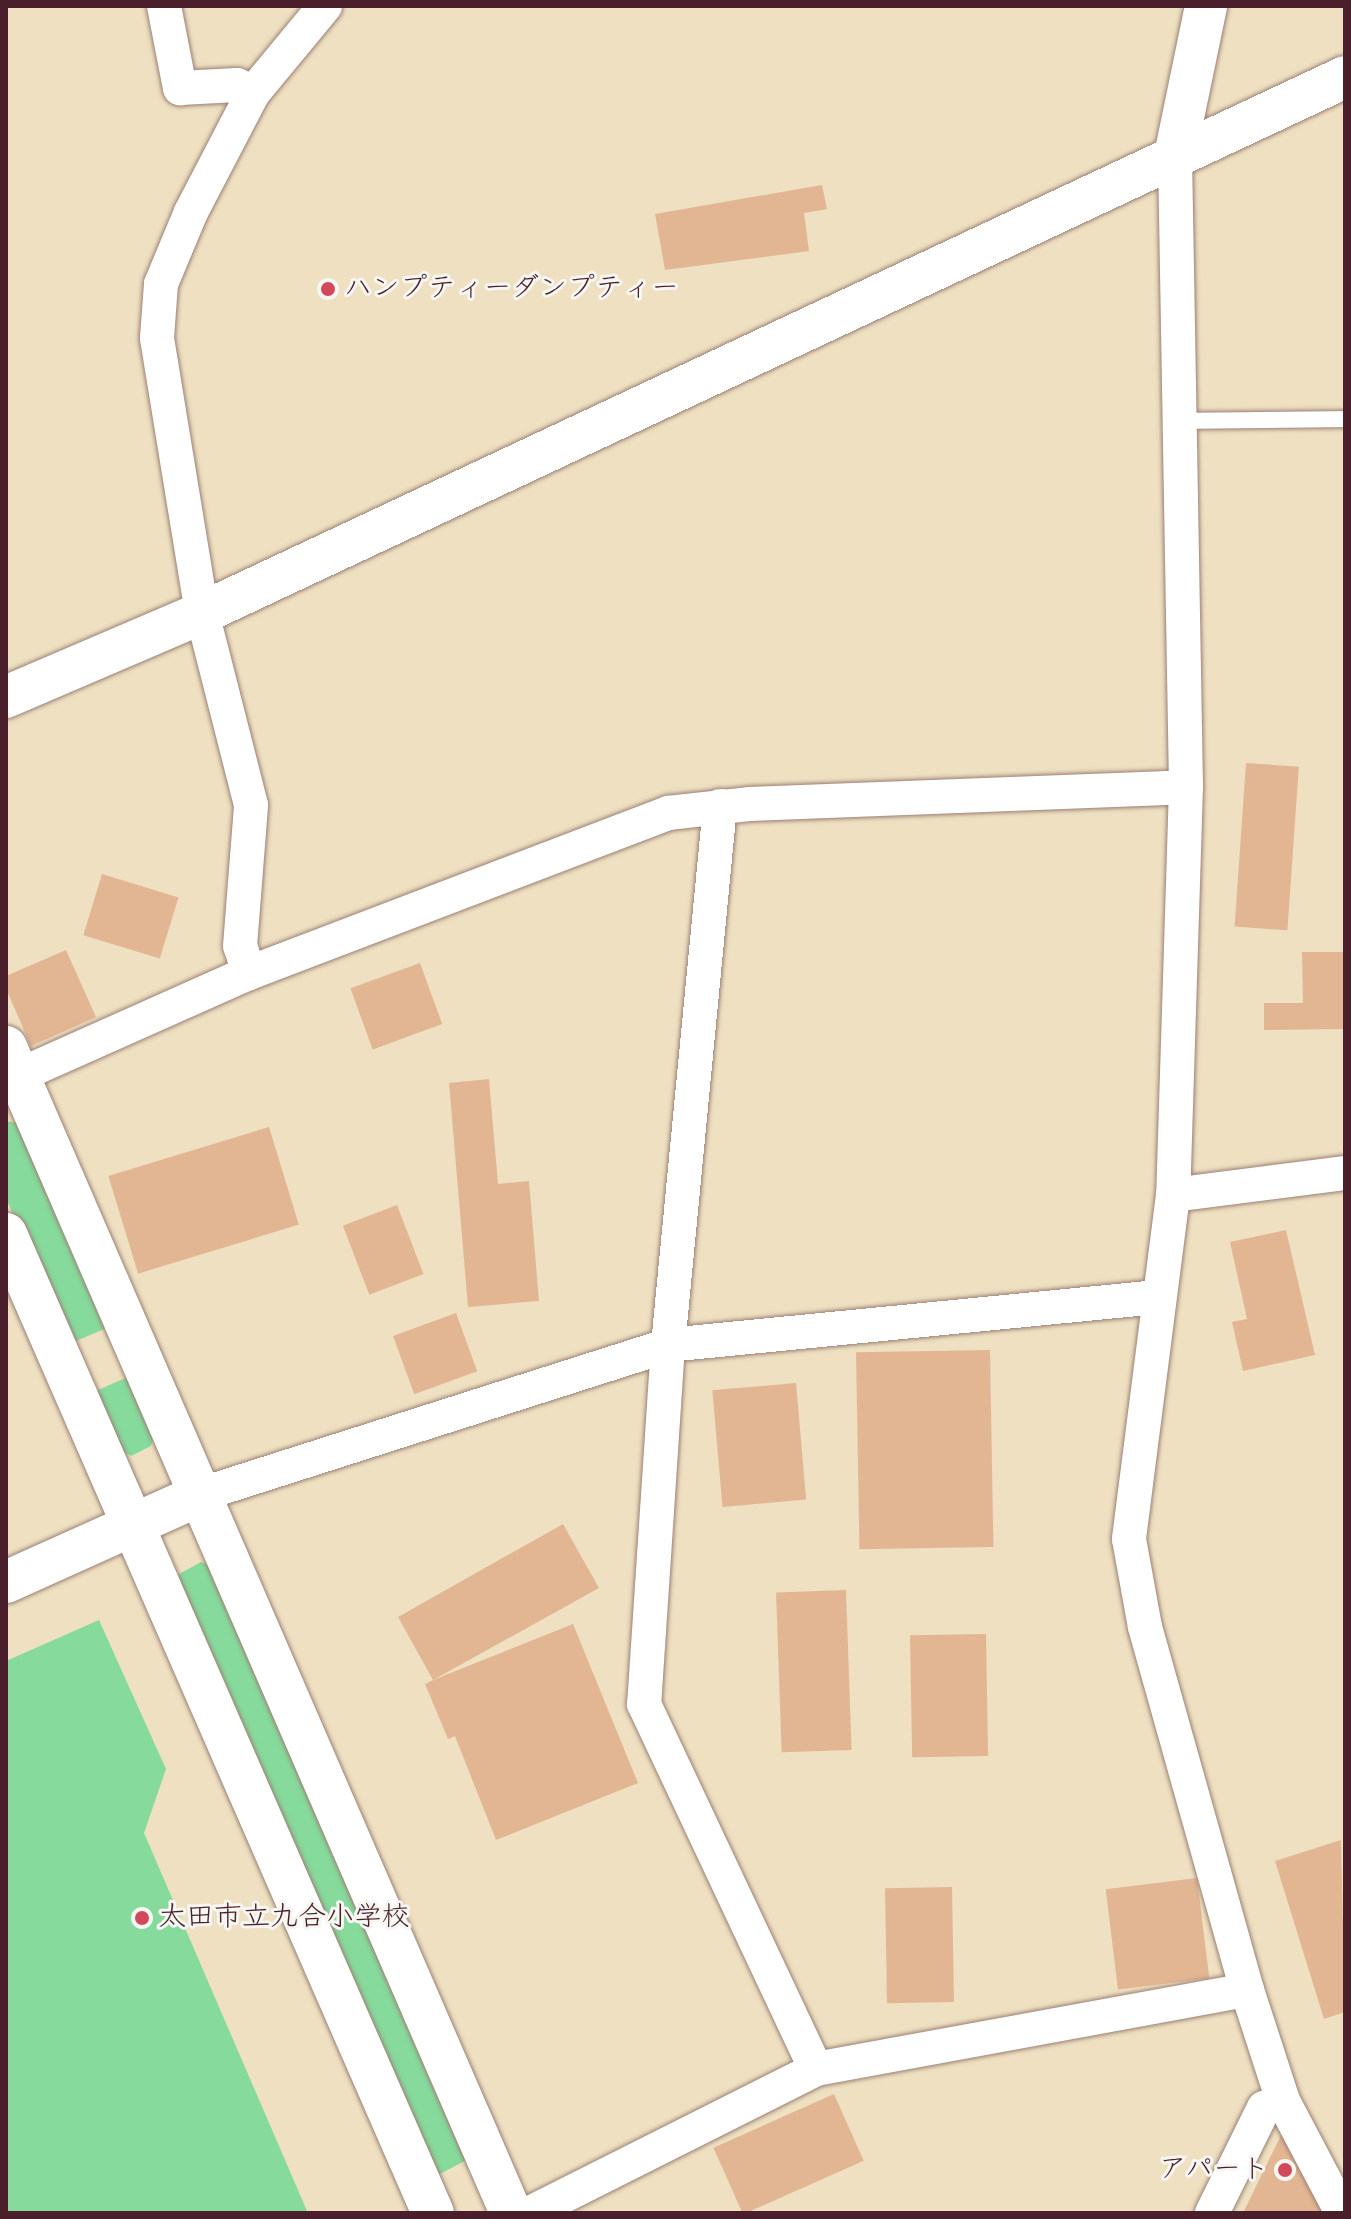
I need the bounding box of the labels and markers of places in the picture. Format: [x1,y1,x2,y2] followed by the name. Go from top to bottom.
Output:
[344,272,680,306] place label: ハンプティーダンプティー
[319,280,337,298] marker: ハンプティーダンプティー
[158,1901,410,1935] place label: 太田市立九合小学校
[133,1909,151,1927] marker: 太田市立九合小学校
[1157,2153,1269,2187] place label: アパート
[1276,2161,1294,2179] marker: アパート

